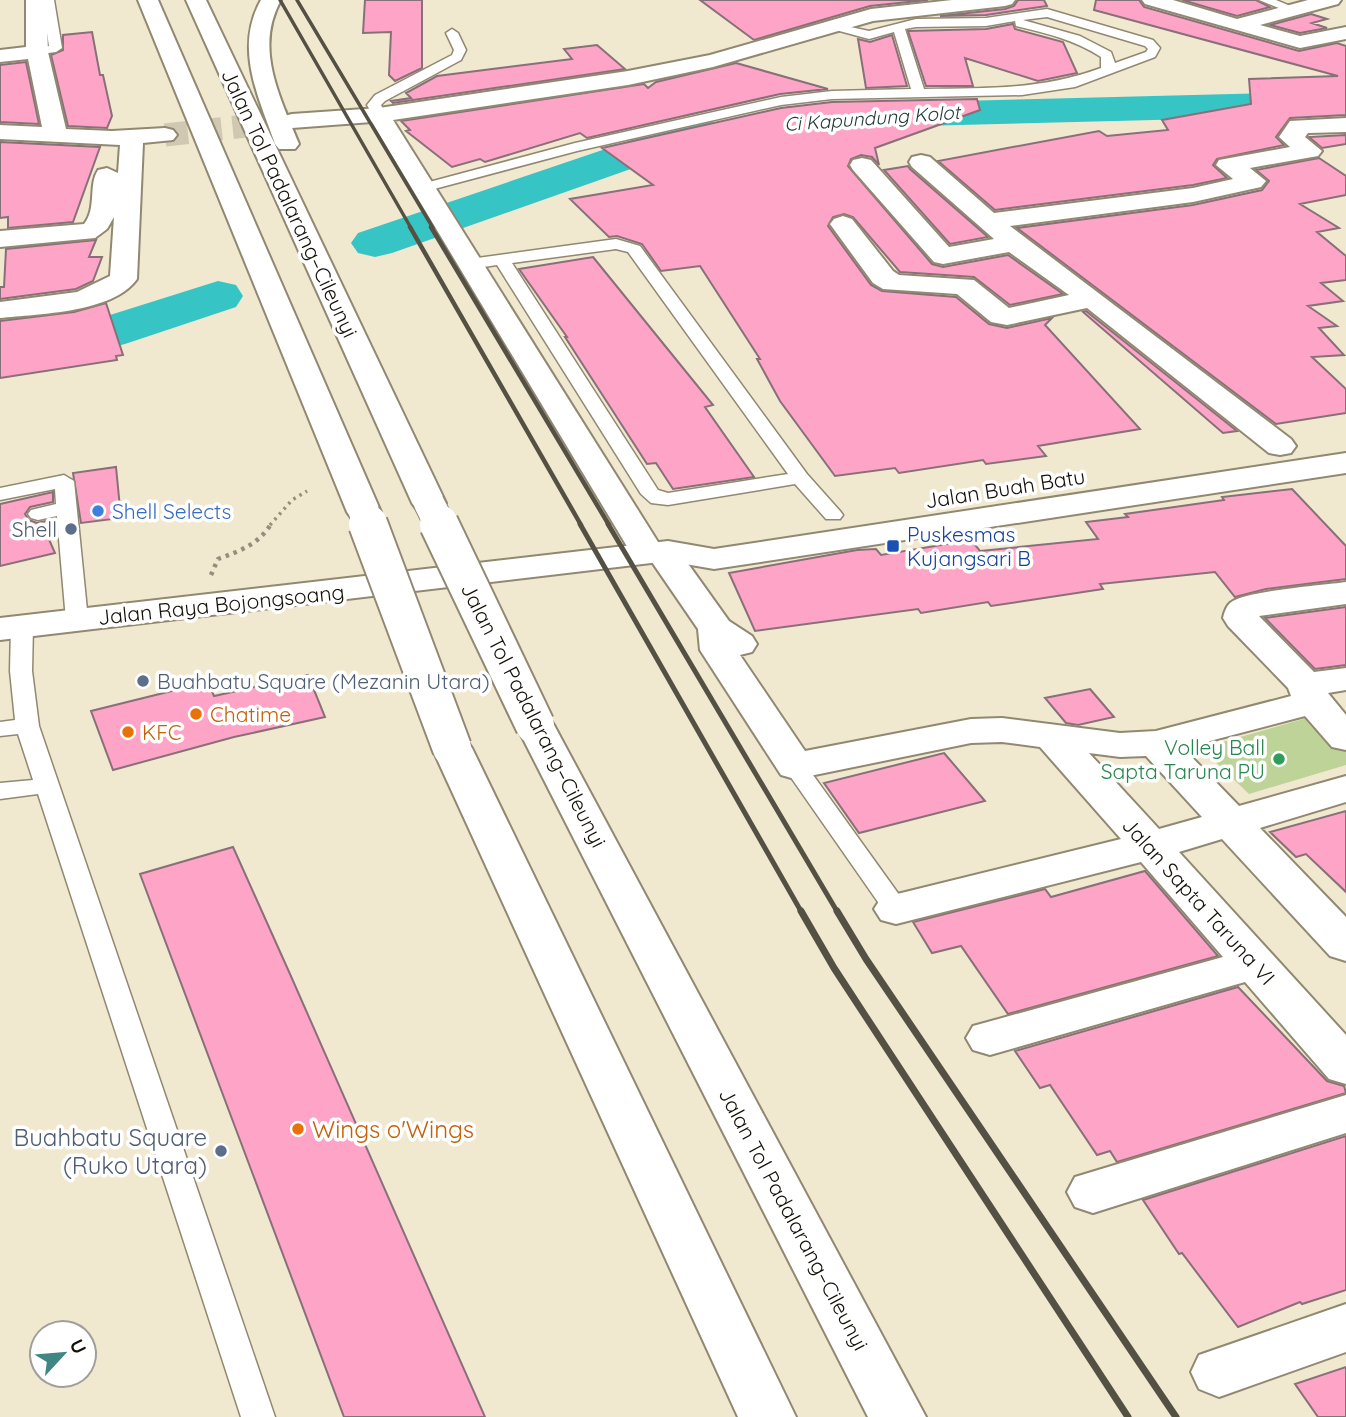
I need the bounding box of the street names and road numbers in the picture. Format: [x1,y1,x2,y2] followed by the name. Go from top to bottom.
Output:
[216,65,364,341] street label: Jalan Tol Padalarang–Cileunyi
[923,463,1087,513] street label: Jalan Buah Batu
[96,578,346,630] street label: Jalan Raya Bojongsoang
[456,578,612,852] street label: Jalan Tol Padalarang–Cileunyi
[1117,812,1281,990] street label: Jalan Sapta Taruna VI
[714,1083,874,1355] street label: Jalan Tol Padalarang–Cileunyi

